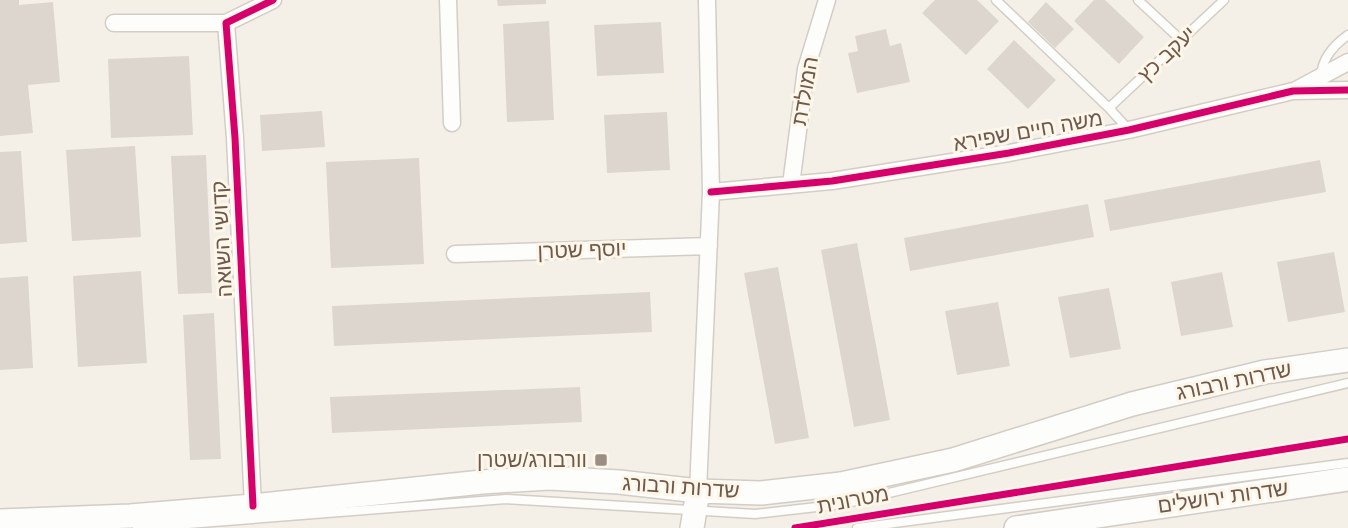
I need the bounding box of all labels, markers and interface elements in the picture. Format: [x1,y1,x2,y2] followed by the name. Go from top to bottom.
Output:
[1133,21,1200,86] street label: יעקב כץ
[787,55,822,127] street label: המולדת
[952,106,1104,155] street label: משה חיים שפירא
[207,180,236,298] street label: קדושי השואה
[537,236,627,263] street label: יוסף שטרן
[1174,357,1294,404] street label: שדרות ורבורג
[477,448,587,471] place label: וורבורג/שטרן
[593,452,609,468] marker: וורבורג/שטרן
[622,471,740,502] street label: שדרות ורבורג
[1156,476,1290,517] street label: שדרות ירושלים
[815,481,891,518] street label: מטרונית

